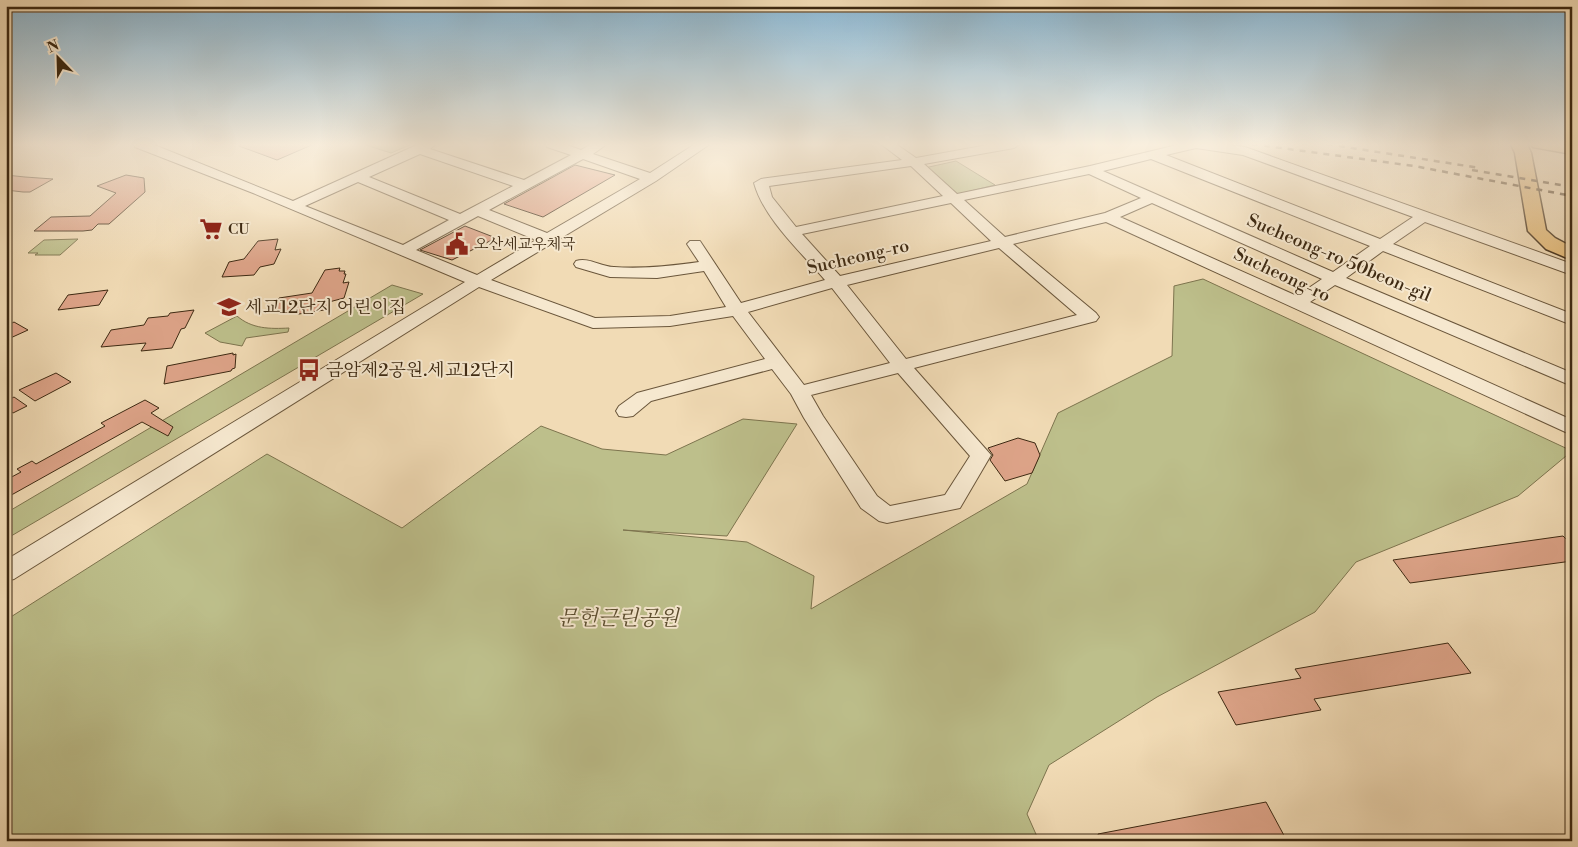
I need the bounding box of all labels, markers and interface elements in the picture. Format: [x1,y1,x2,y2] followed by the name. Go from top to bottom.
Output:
[32,32,82,82] north arrow
[45,37,62,57] text: N
[1244,209,1434,307] street label: Sucheong-ro 50beon-gil
[198,216,224,242] supermarket icon: CU
[228,220,249,239] place label: CU
[444,231,470,257] public building icon: 오산세교우체국
[805,234,911,280] street label: Sucheong-ro
[474,235,576,254] place label: 오산세교우체국
[1230,243,1334,307] street label: Sucheong-ro
[216,294,242,320] school or university icon: 세교12단지 어린이집
[245,296,406,319] place label: 세교12단지 어린이집
[296,357,322,383] bus stop icon: 금암제2공원.세교12단지
[326,359,515,382] place label: 금암제2공원.세교12단지
[557,606,681,632] park label: 문헌근린공원

